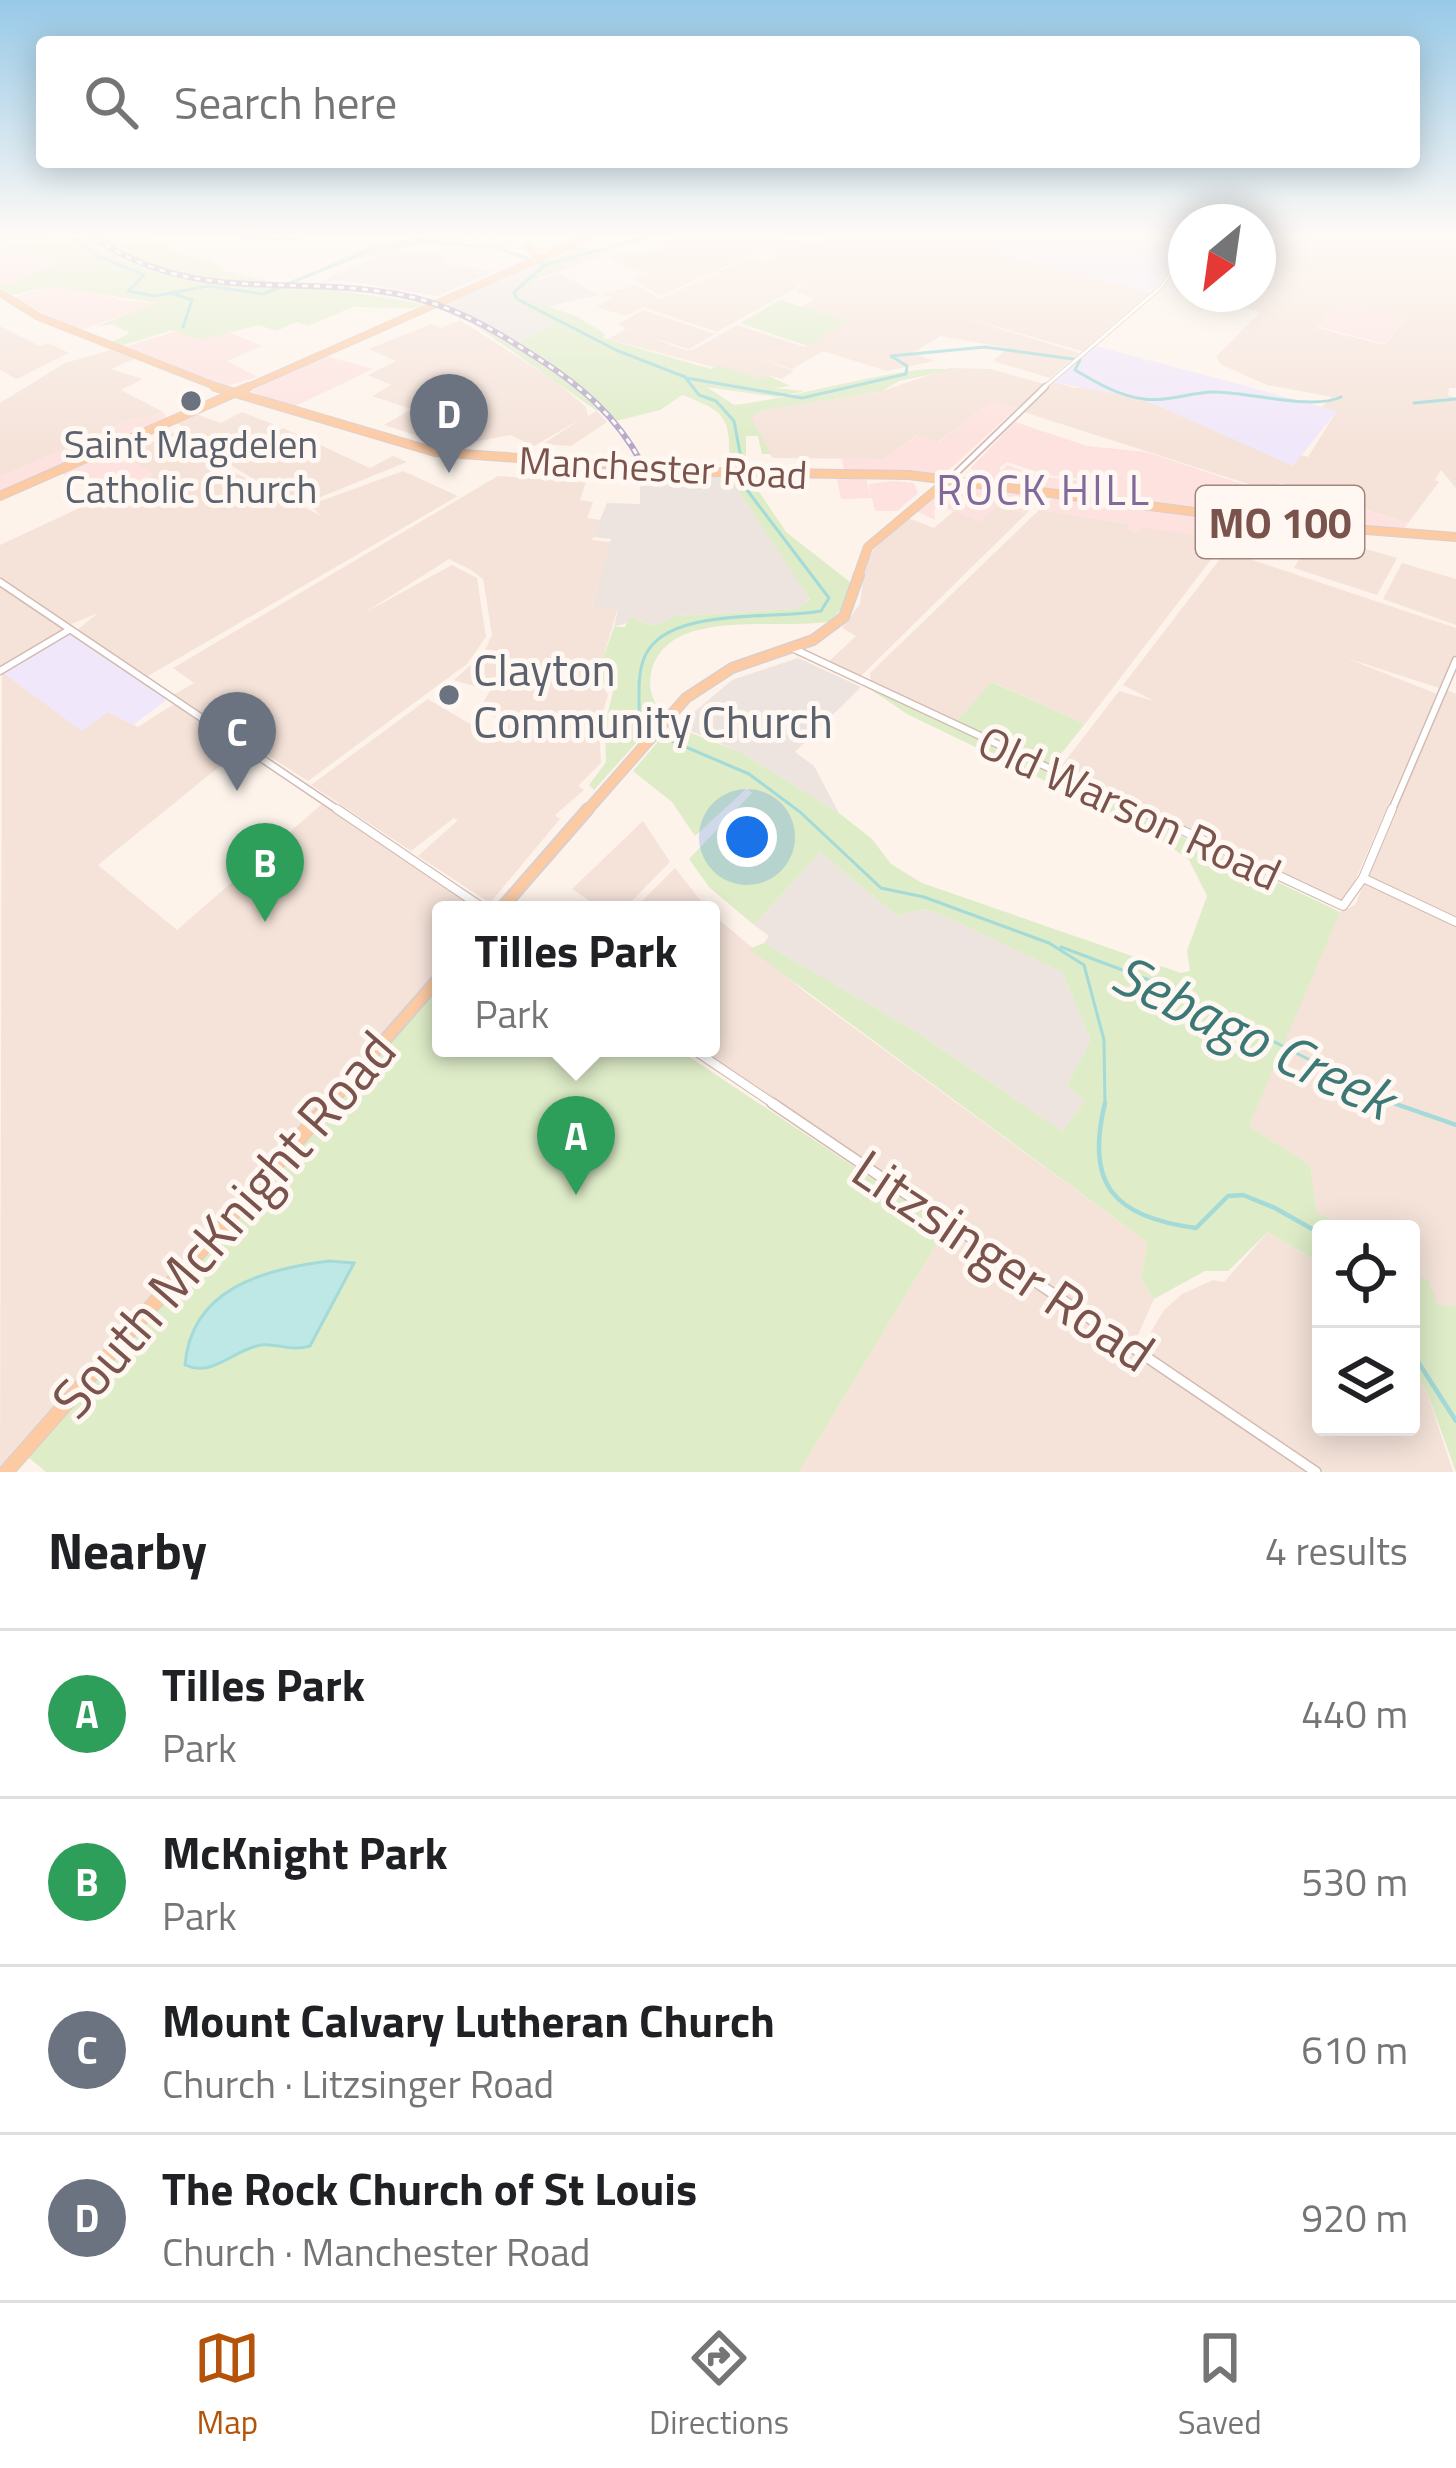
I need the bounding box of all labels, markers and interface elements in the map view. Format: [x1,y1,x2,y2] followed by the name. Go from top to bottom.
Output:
[36,36,1420,168] search box
[174,68,397,136] text: Search here
[78,69,144,135] icon: search
[1168,204,1276,312] north arrow
[410,374,488,473] pin: D
[178,388,204,414] marker: Saint Magdelen Catholic Church
[64,414,318,518] place label: Saint Magdelen Catholic Church
[517,430,809,504] street label: Manchester Road
[936,457,1152,521] district label: ROCK HILL
[1196,486,1364,558] road number: MO 100
[473,635,833,755] place label: Clayton Community Church
[436,682,462,708] marker: Clayton Community Church
[198,692,276,791] pin: C
[967,707,1293,907] street label: Old Warson Road
[717,807,777,867] your location
[226,823,304,922] pin: B
[432,901,720,1057] popup
[475,916,677,984] text: Tilles Park
[1099,929,1414,1143] water label: Sebago Creek
[475,984,549,1043] text: Park
[31,1012,415,1436] street label: South McKnight Road
[537,1096,615,1195] pin: A
[836,1128,1172,1392] street label: Litzsinger Road
[1312,1220,1420,1436] map controls
[1312,1220,1420,1328] button: locate
[1312,1328,1420,1436] button: layers
[48,1511,207,1589] text: Nearby
[1265,1521,1408,1580] text: 4 results
[162,1650,365,1718] text: Tilles Park
[75,1684,99,1743] text: A
[1301,1684,1408,1743] text: 440 m
[162,1718,237,1777] text: Park
[162,1818,448,1886] text: McKnight Park
[75,1852,99,1911] text: B
[1301,1852,1408,1911] text: 530 m
[162,1886,237,1945] text: Park
[162,1986,775,2054] text: Mount Calvary Lutheran Church
[76,2020,98,2079] text: C
[1301,2020,1408,2079] text: 610 m
[162,2054,554,2113] text: Church · Litzsinger Road
[162,2154,697,2222] text: The Rock Church of St Louis
[75,2188,99,2247] text: D
[1301,2188,1408,2247] text: 920 m
[162,2222,590,2281] text: Church · Manchester Road
[194,2325,260,2447] tab: Map
[649,2325,789,2447] tab: Directions
[1178,2325,1262,2447] tab: Saved

